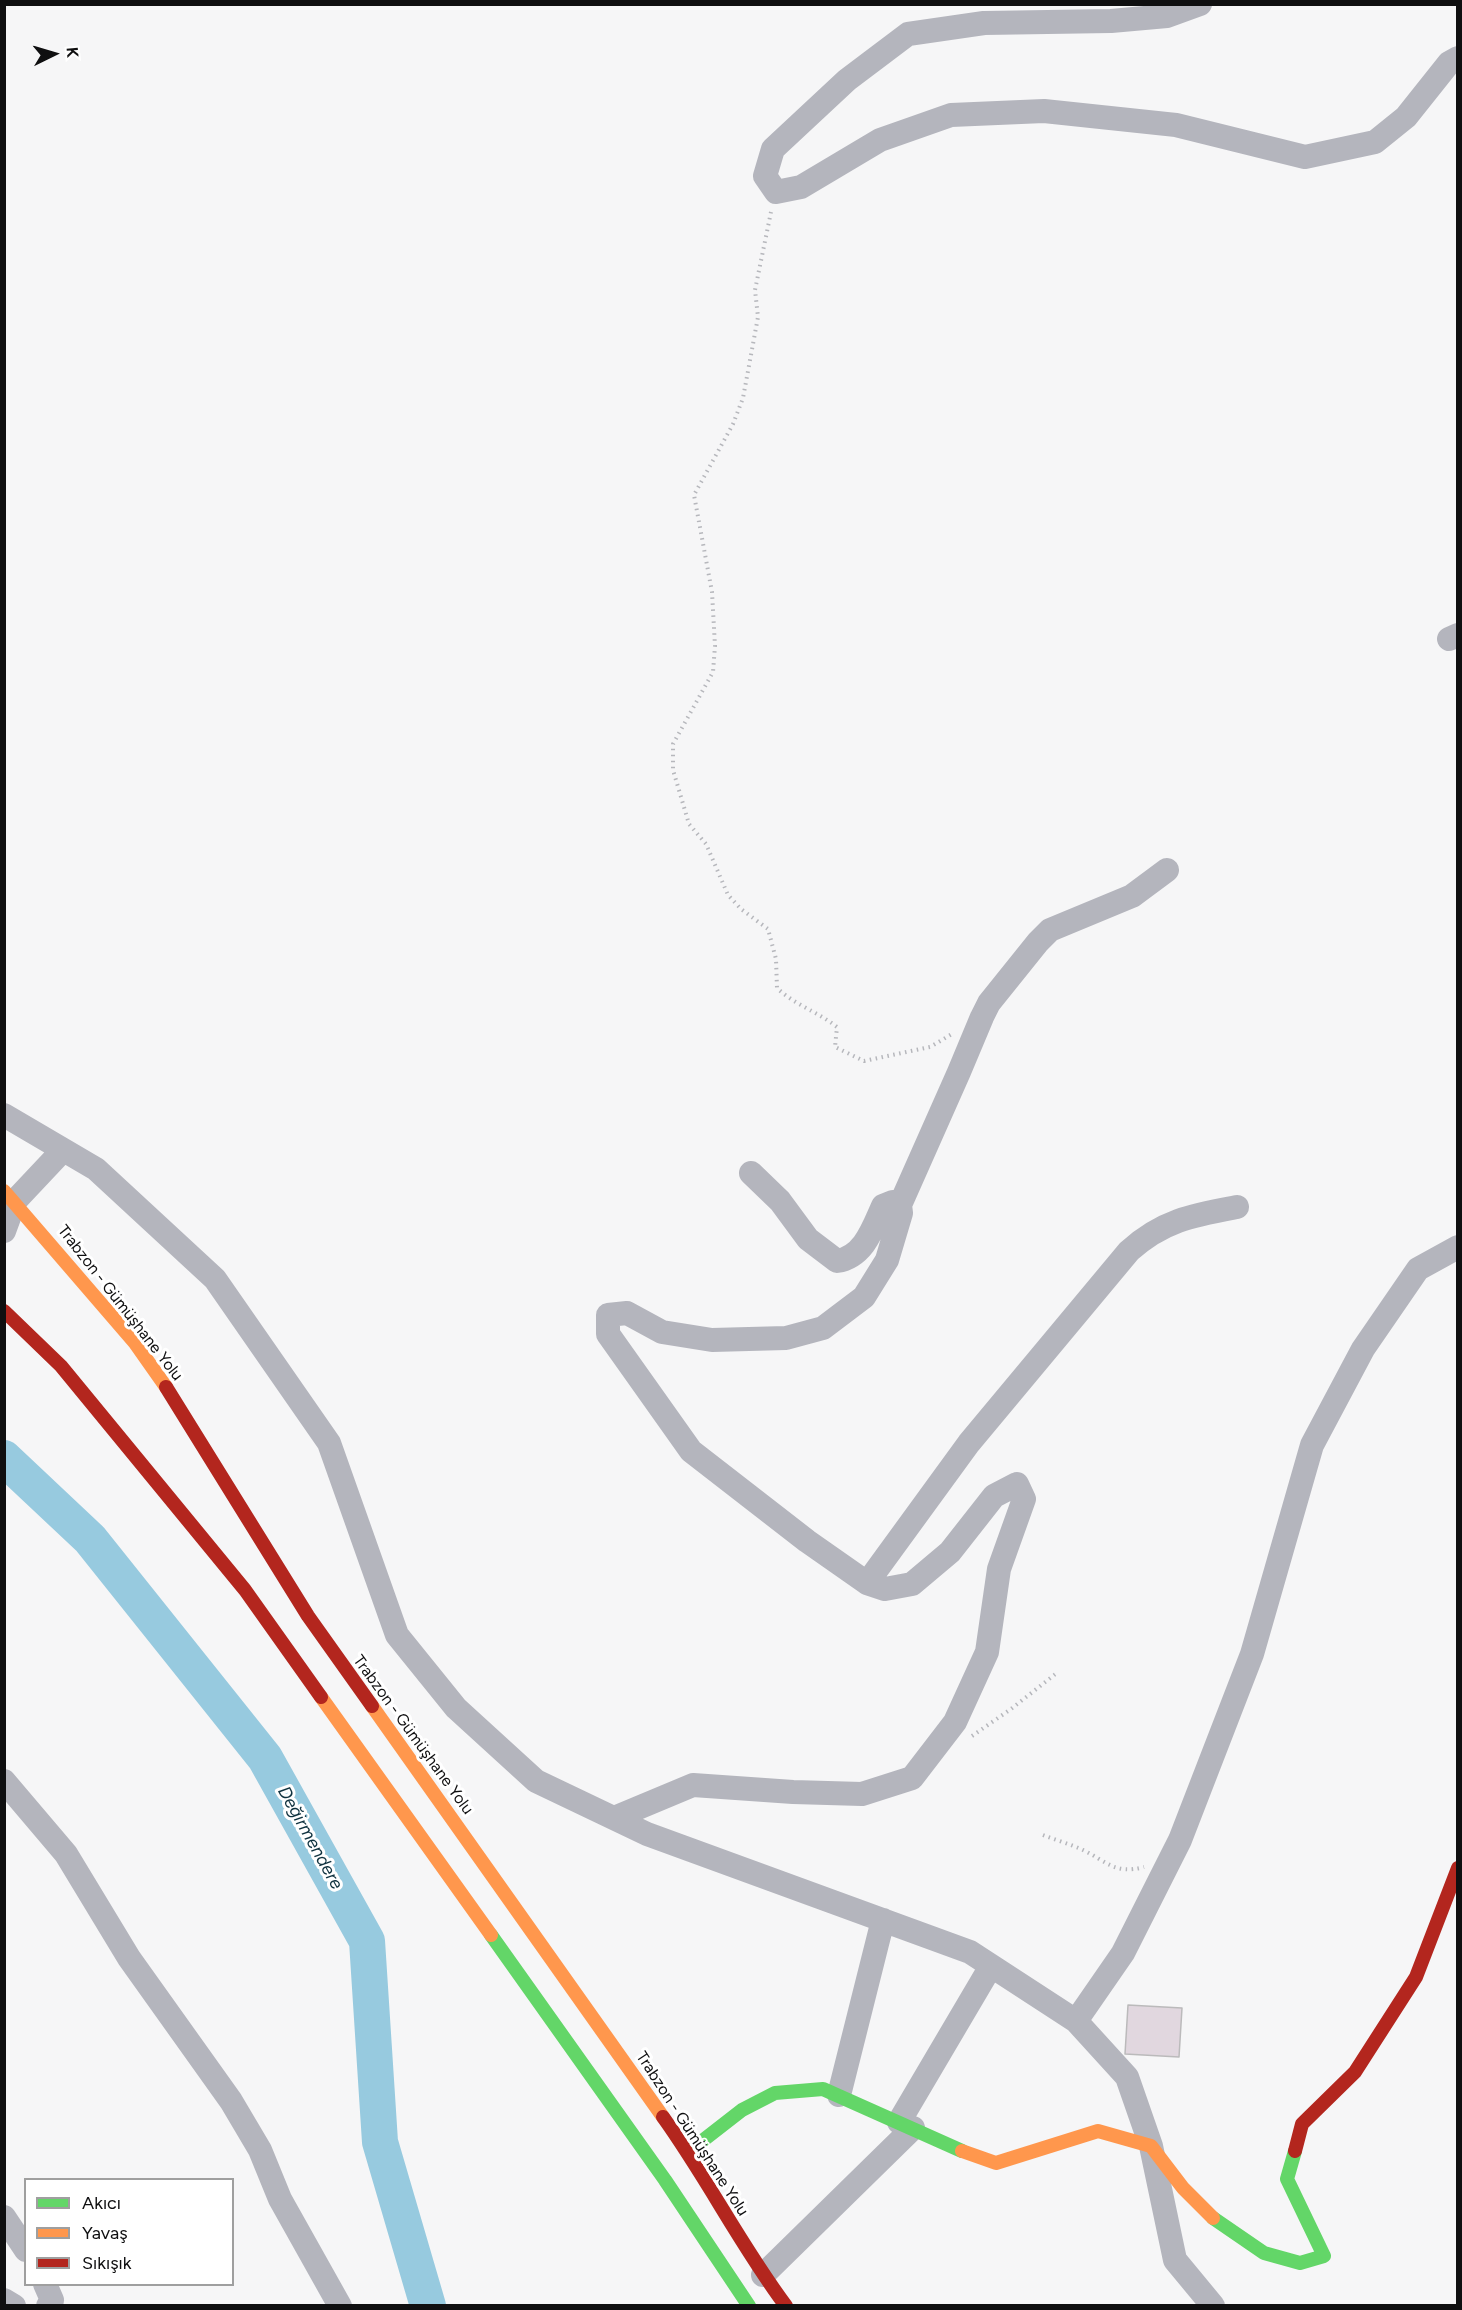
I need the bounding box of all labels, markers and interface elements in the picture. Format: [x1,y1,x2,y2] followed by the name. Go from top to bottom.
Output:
[24,24,84,84] north arrow
[63,46,82,59] text: K
[53,1221,187,1385] street label: Trabzon - Gümüşhane Yolu
[349,1652,477,1818] street label: Trabzon - Gümüşhane Yolu
[273,1783,347,1893] water label: Değirmendere
[632,2048,752,2220] street label: Trabzon - Gümüşhane Yolu
[24,2178,234,2286] legend
[82,2192,121,2214] text: Akıcı
[82,2222,128,2244] text: Yavaş
[82,2252,132,2274] text: Sıkışık

